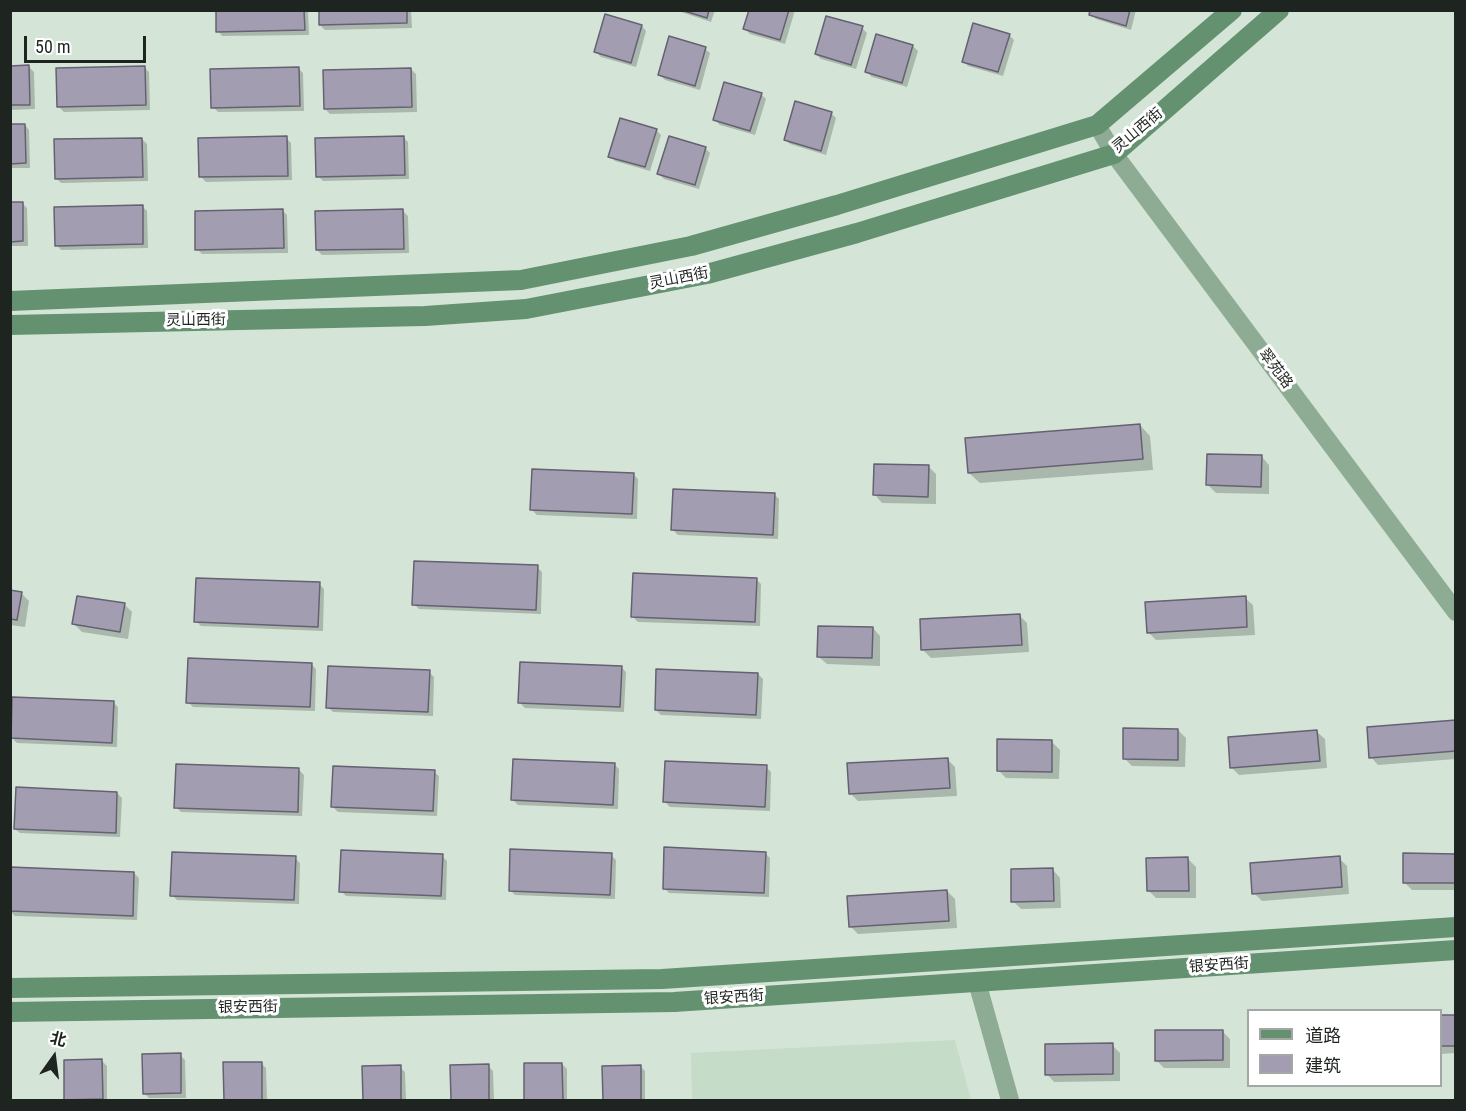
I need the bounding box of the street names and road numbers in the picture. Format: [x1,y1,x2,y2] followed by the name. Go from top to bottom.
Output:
[1109,105,1167,157] street label: 灵山西街
[648,264,710,294] street label: 灵山西街
[166,311,226,331] street label: 灵山西街
[1254,346,1296,392] street label: 翠苑路
[1188,955,1250,977] street label: 银安西街
[703,987,765,1009] street label: 银安西街
[218,998,278,1018] street label: 银安西街

